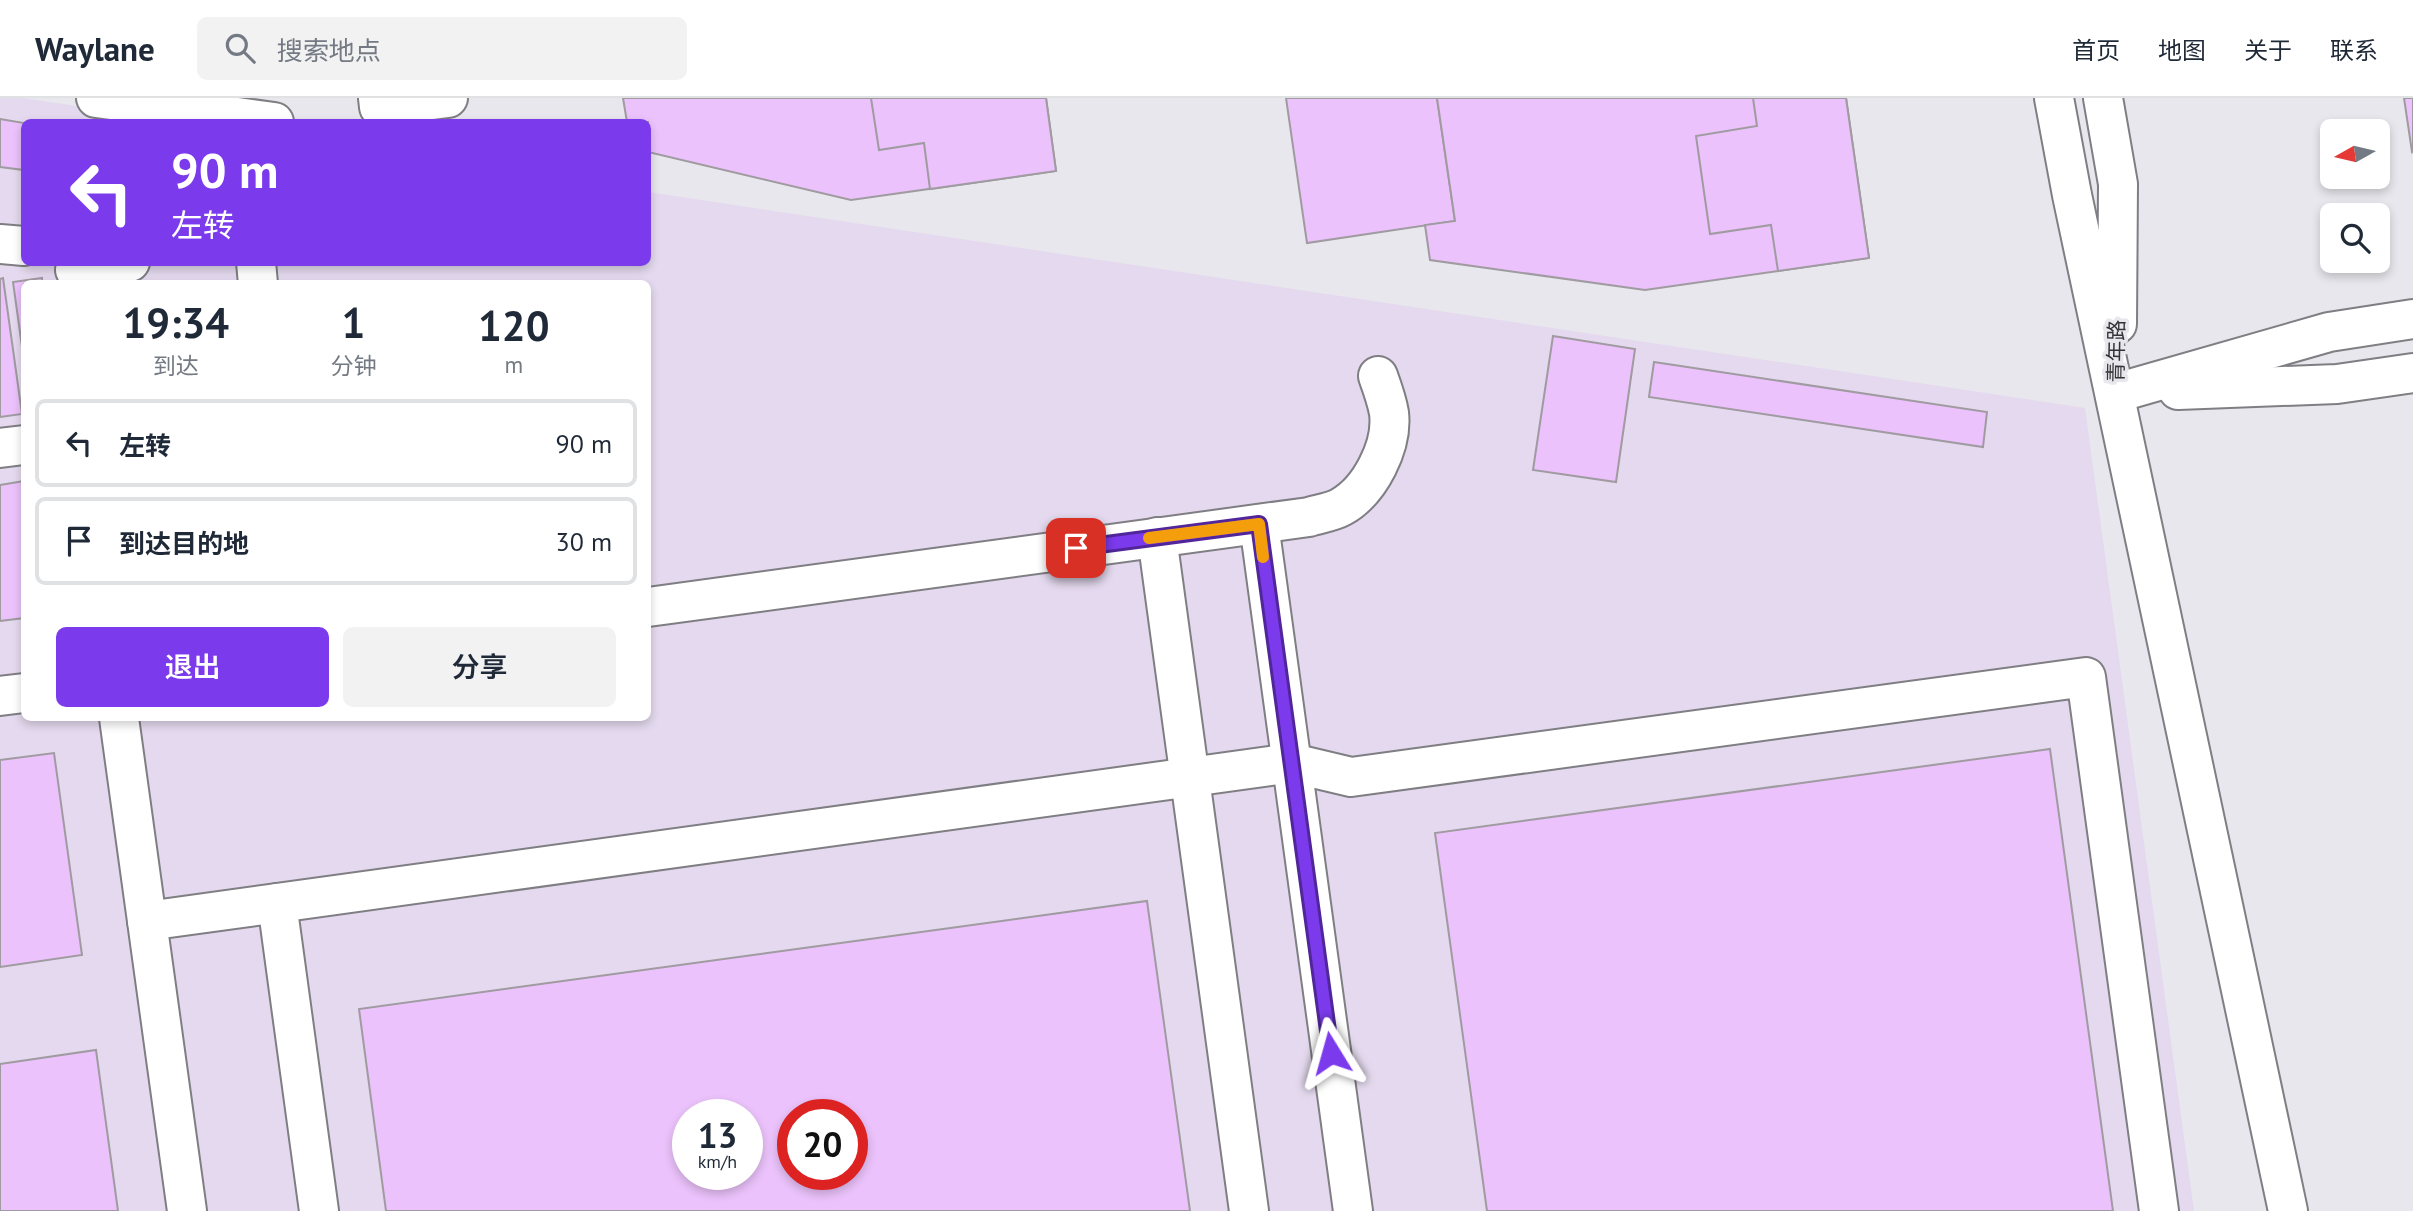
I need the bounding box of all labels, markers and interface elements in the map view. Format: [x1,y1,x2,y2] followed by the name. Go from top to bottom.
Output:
[197,17,687,80] search box
[35,27,155,70] text: Waylane
[221,29,259,67] icon: search
[277,34,381,67] text: 搜索地点
[2072,35,2120,66] text: 首页
[2158,35,2206,66] text: 地图
[2244,35,2292,66] text: 关于
[2330,35,2378,66] text: 联系
[2320,119,2390,189] north arrow
[2320,119,2390,273] map controls
[171,138,278,202] text: 90 m
[56,147,147,238] icon: left
[2320,203,2390,273] button: search
[171,204,235,246] text: 左转
[122,295,229,350] text: 19:34
[342,295,365,350] text: 1
[478,298,549,353] text: 120
[2102,319,2130,383] street label: 青年路
[504,350,523,379] text: m
[153,351,199,380] text: 到达
[331,351,377,380] text: 分钟
[60,424,98,462] icon: left
[556,427,612,460] text: 90 m
[119,429,171,462] text: 左转
[1046,518,1106,578] pin
[60,522,98,560] icon: arrive
[556,525,612,558] text: 30 m
[119,527,249,560] text: 到达目的地
[1057,529,1095,567] icon: arrive
[56,627,329,707] button: 退出
[343,627,616,707] button: 分享
[1294,1016,1368,1090] position arrow
[777,1099,868,1190] speed limit sign: 20
[698,1112,737,1158] text: 13
[698,1150,737,1173] text: km/h

